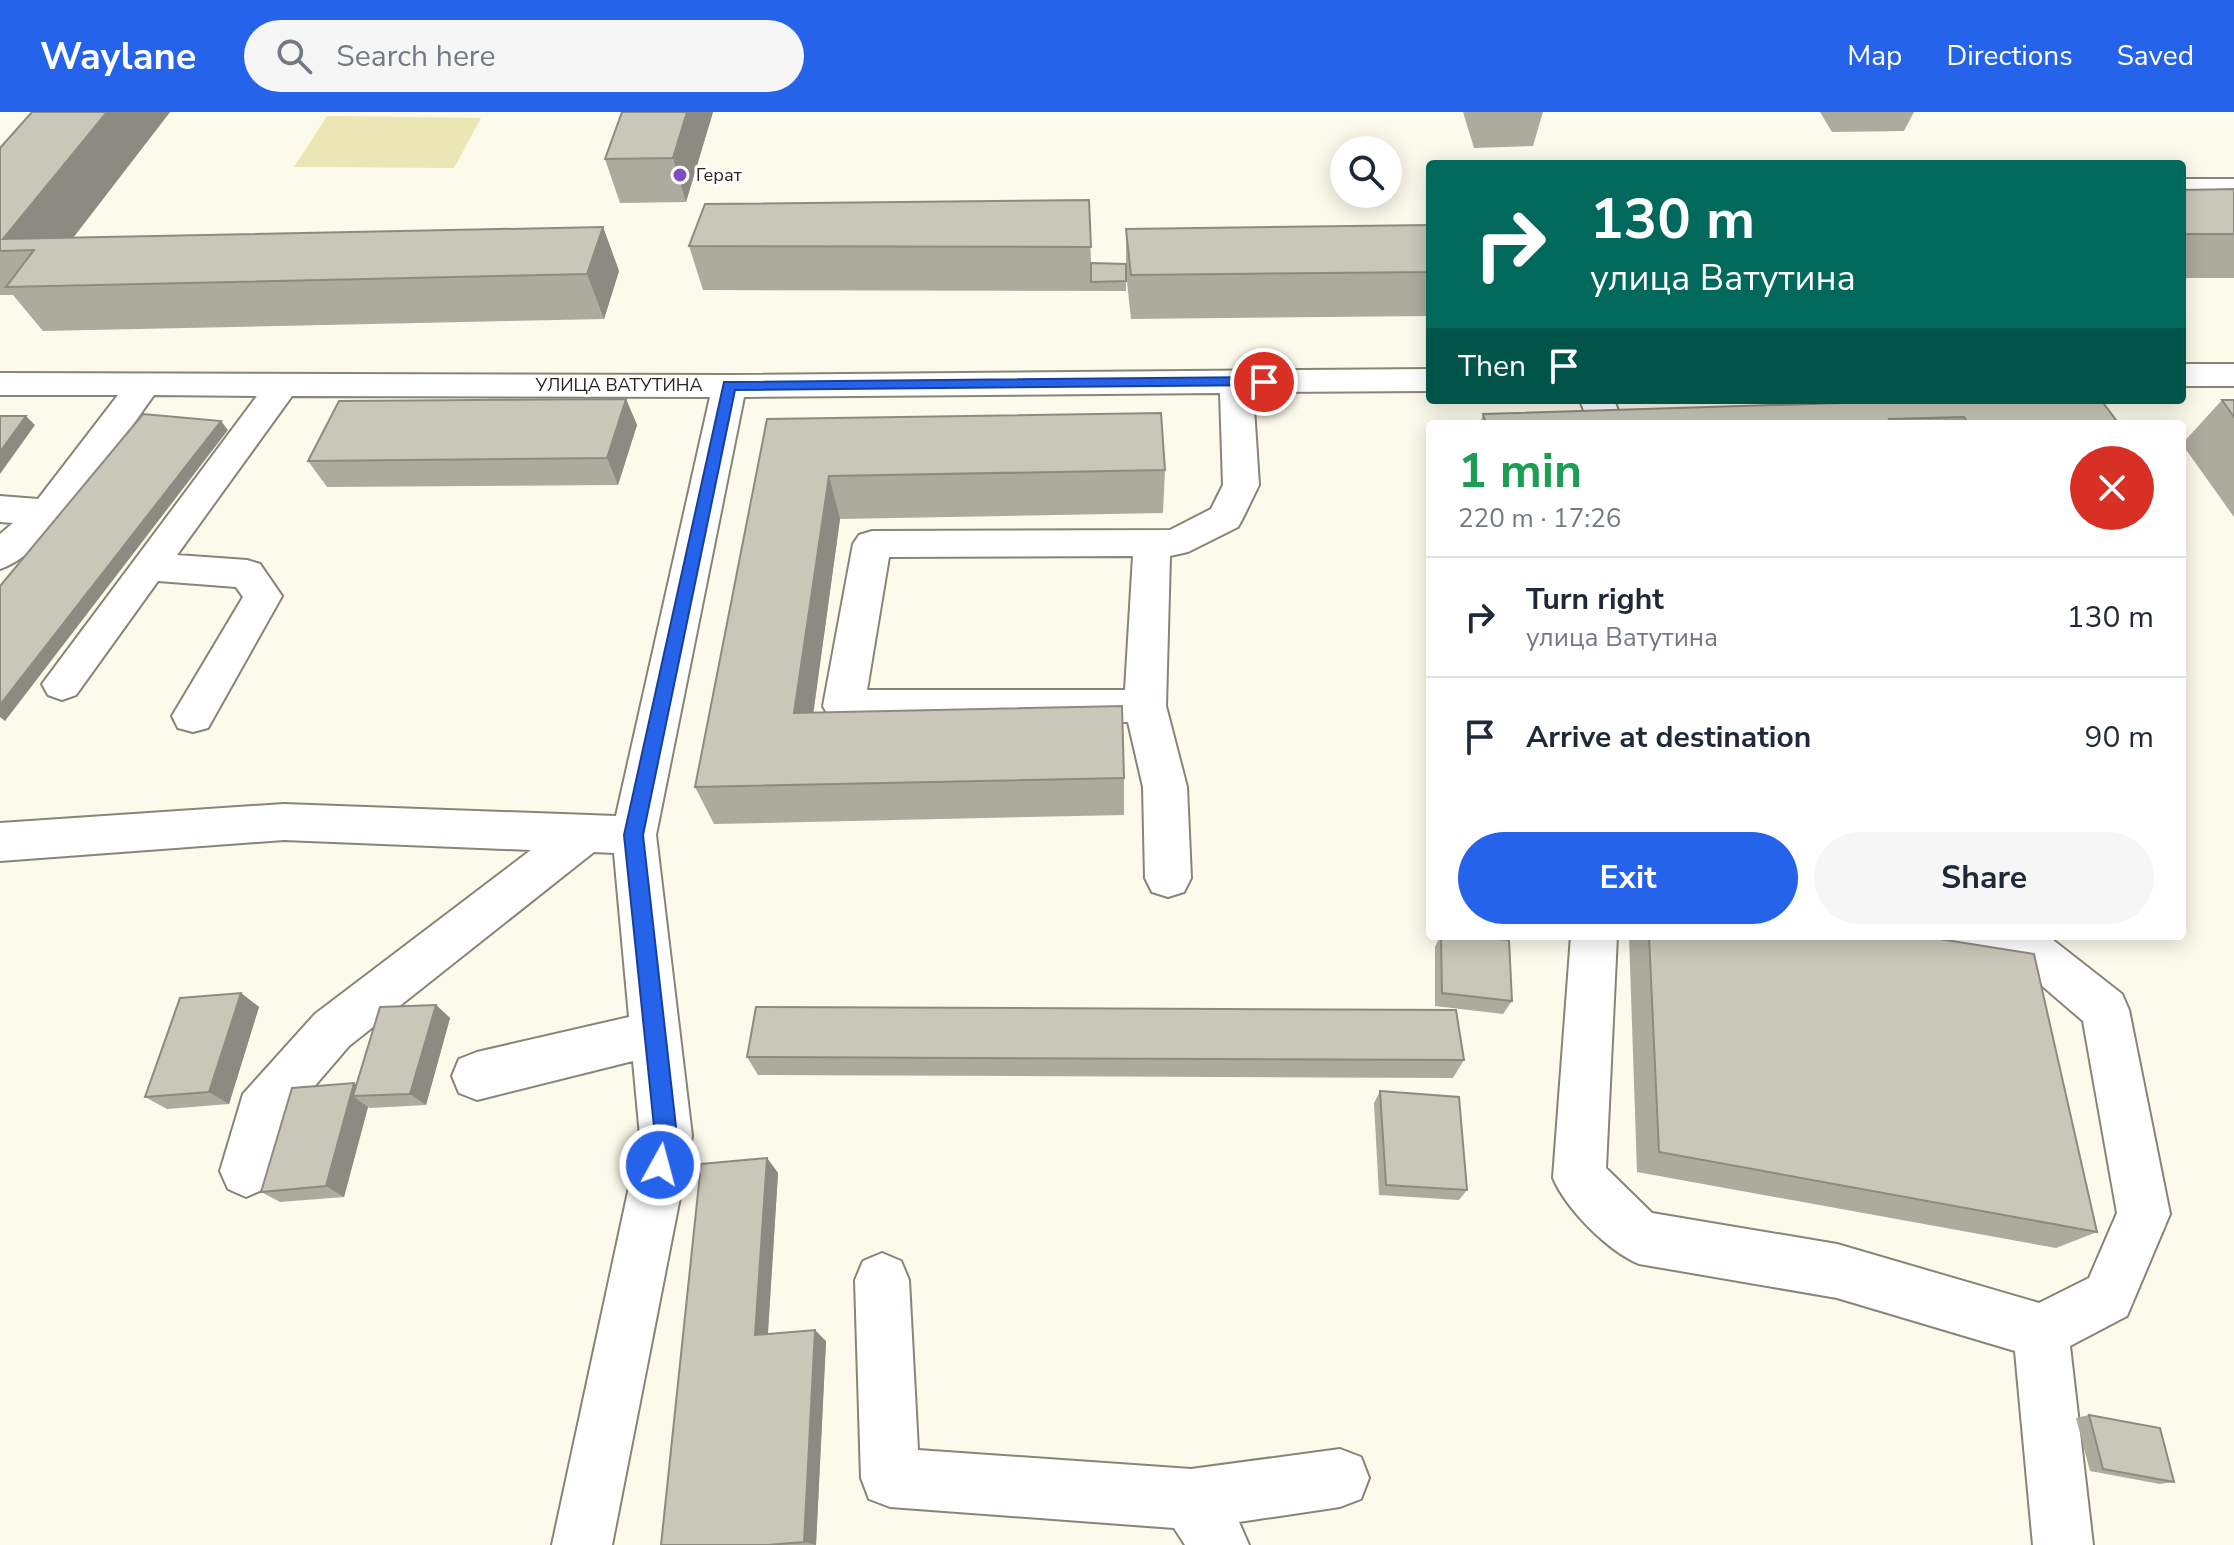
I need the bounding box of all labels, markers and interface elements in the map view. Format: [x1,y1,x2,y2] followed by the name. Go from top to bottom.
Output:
[244,20,804,92] search box
[40,31,196,82] text: Waylane
[272,34,316,78] icon: search
[336,36,495,77] text: Search here
[1847,37,1902,75] text: Map
[1946,37,2073,75] text: Directions
[2117,37,2194,75] text: Saved
[1330,136,1402,208] map controls
[1330,136,1402,208] button: search
[696,163,742,187] place label: Герат
[671,166,689,184] marker: Герат
[1590,181,1755,258] text: 130 m
[1458,192,1562,296] icon: right
[1590,254,1856,303] text: улица Ватутина
[1542,344,1586,388] icon: arrive
[1458,346,1526,387] text: Then
[1230,348,1298,416] pin
[1242,360,1286,404] icon: arrive
[534,373,703,397] street label: УЛИЦА ВАТУТИНА
[1458,438,1582,504] text: 1 min
[2070,446,2154,530] button: close
[1458,501,1621,536] text: 220 m · 17:26
[1526,579,1664,620] text: Turn right
[1458,595,1502,639] icon: right
[2067,597,2154,638] text: 130 m
[1526,620,1718,655] text: улица Ватутина
[1458,715,1502,759] icon: arrive
[1526,717,1811,758] text: Arrive at destination
[2085,717,2154,758] text: 90 m
[1458,832,1798,924] button: Exit
[1814,832,2154,924] button: Share
[618,1123,702,1207] position arrow

